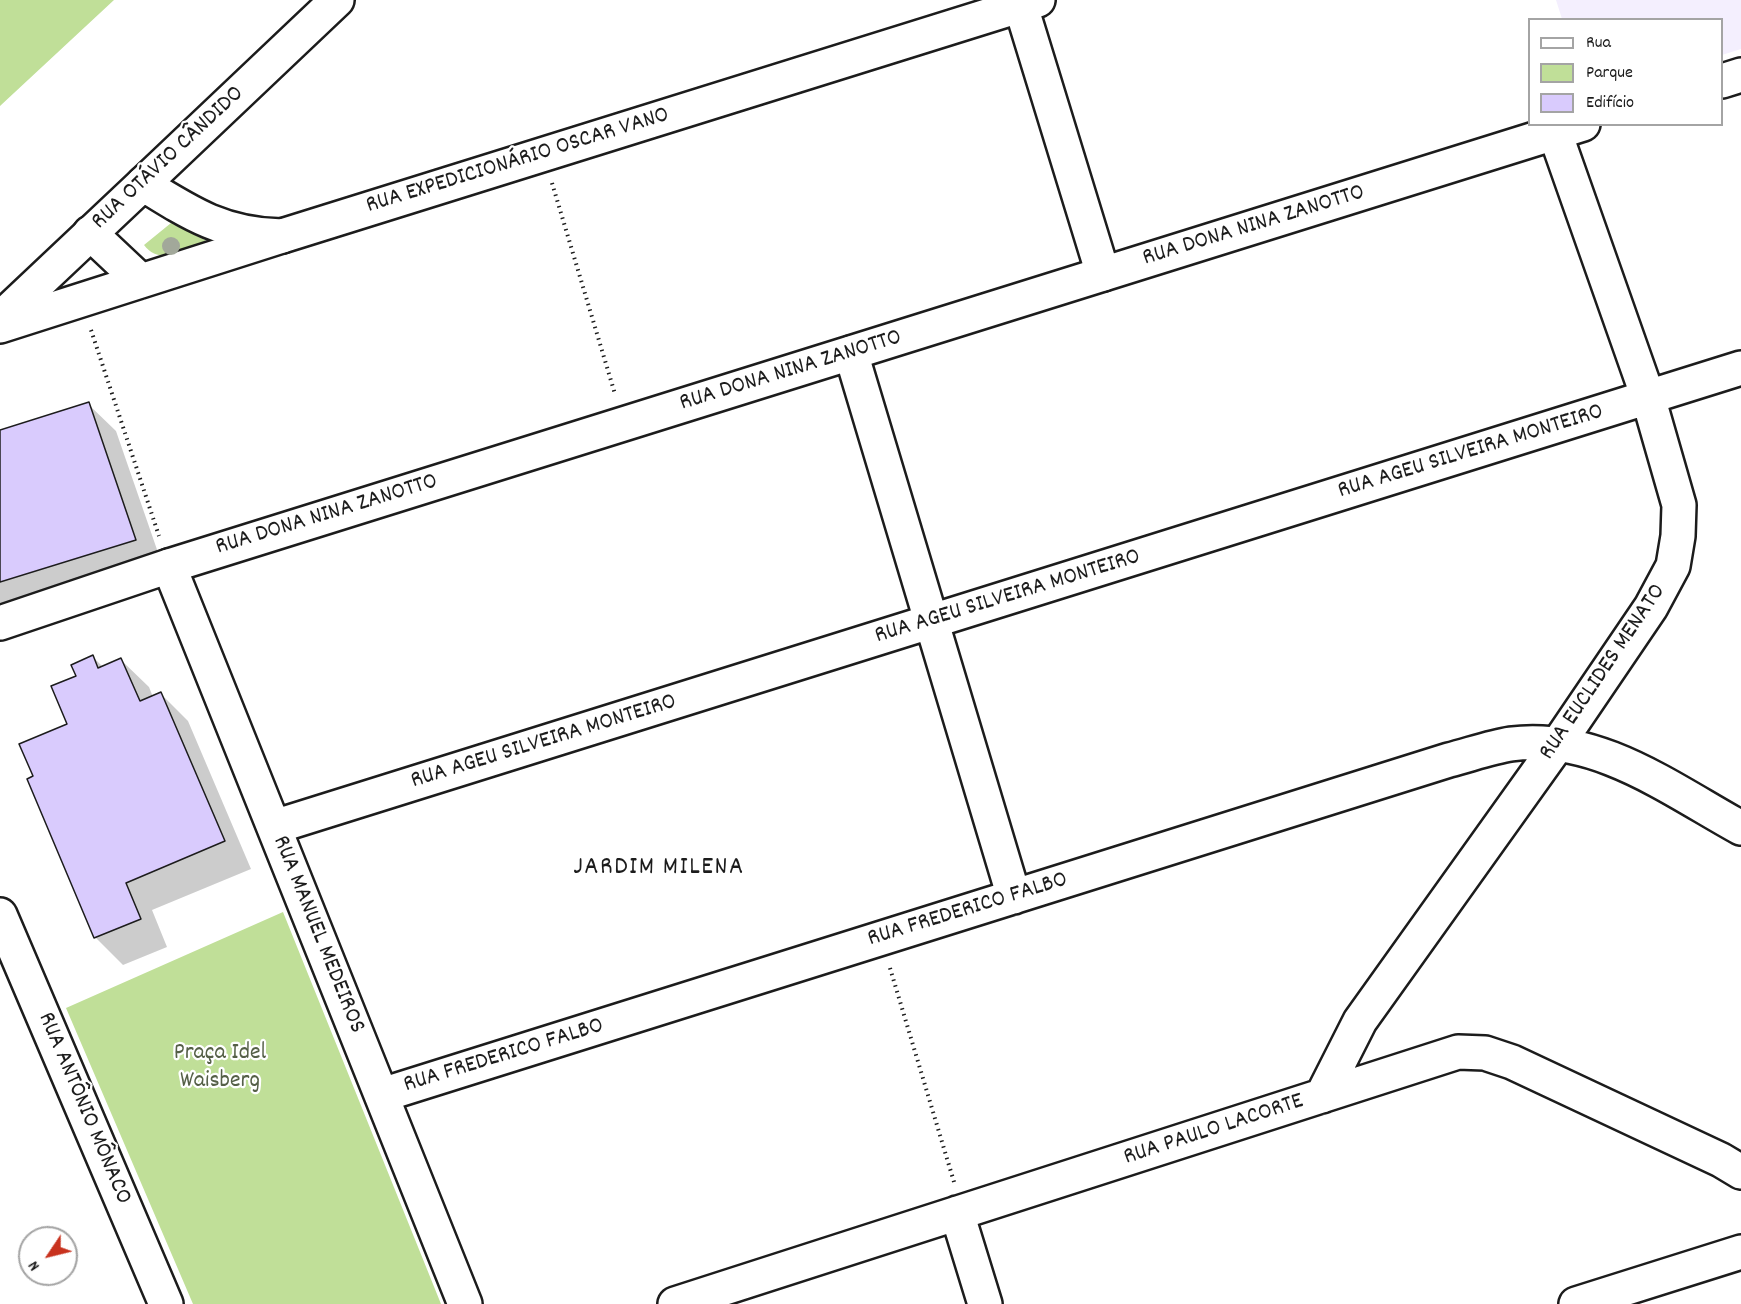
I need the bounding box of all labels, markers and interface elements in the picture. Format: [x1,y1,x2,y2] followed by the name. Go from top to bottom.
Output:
[1528,18,1723,126] legend
[1586,31,1611,56] text: Rua
[1586,61,1633,86] text: Parque
[87,81,251,237] street label: RUA OTÁVIO CÂNDIDO
[1586,91,1634,116] text: Edifício
[363,102,673,222] street label: RUA EXPEDICIONÁRIO OSCAR VANO
[1140,180,1368,274] street label: RUA DONA NINA ZANOTTO
[677,325,905,419] street label: RUA DONA NINA ZANOTTO
[1335,399,1607,507] street label: RUA AGEU SILVEIRA MONTEIRO
[213,469,441,563] street label: RUA DONA NINA ZANOTTO
[872,544,1144,652] street label: RUA AGEU SILVEIRA MONTEIRO
[1534,580,1674,766] street label: RUA EUCLIDES MENATO
[408,689,680,797] street label: RUA AGEU SILVEIRA MONTEIRO
[264,832,370,1038] street label: RUA MANUEL MEDEIROS
[573,853,745,885] district label: JARDIM MILENA
[865,867,1071,955] street label: RUA FREDERICO FALBO
[30,1009,136,1209] street label: RUA ANTÔNIO MÔNACO
[401,1013,607,1101] street label: RUA FREDERICO FALBO
[174,1041,266,1097] park label: Praça Idel Waisberg
[1121,1088,1307,1174] street label: RUA PAULO LACORTE
[18,1226,78,1286] north arrow
[23,1256,46,1275] text: N

